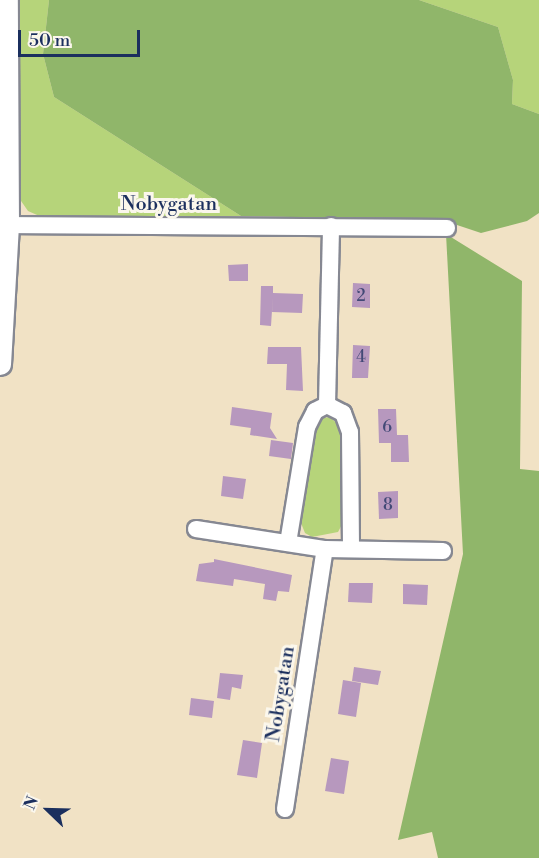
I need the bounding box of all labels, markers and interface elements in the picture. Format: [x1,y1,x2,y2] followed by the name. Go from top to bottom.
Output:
[21,18,142,56] scale bar
[29,29,70,52] text: 50 m
[121,192,217,216] street label: Nobygatan
[356,286,366,306] house number: 2
[356,347,366,367] house number: 4
[382,417,392,437] house number: 6
[383,495,393,515] house number: 8
[262,645,300,743] street label: Nobygatan
[18,780,78,840] north arrow
[20,793,43,813] text: N

